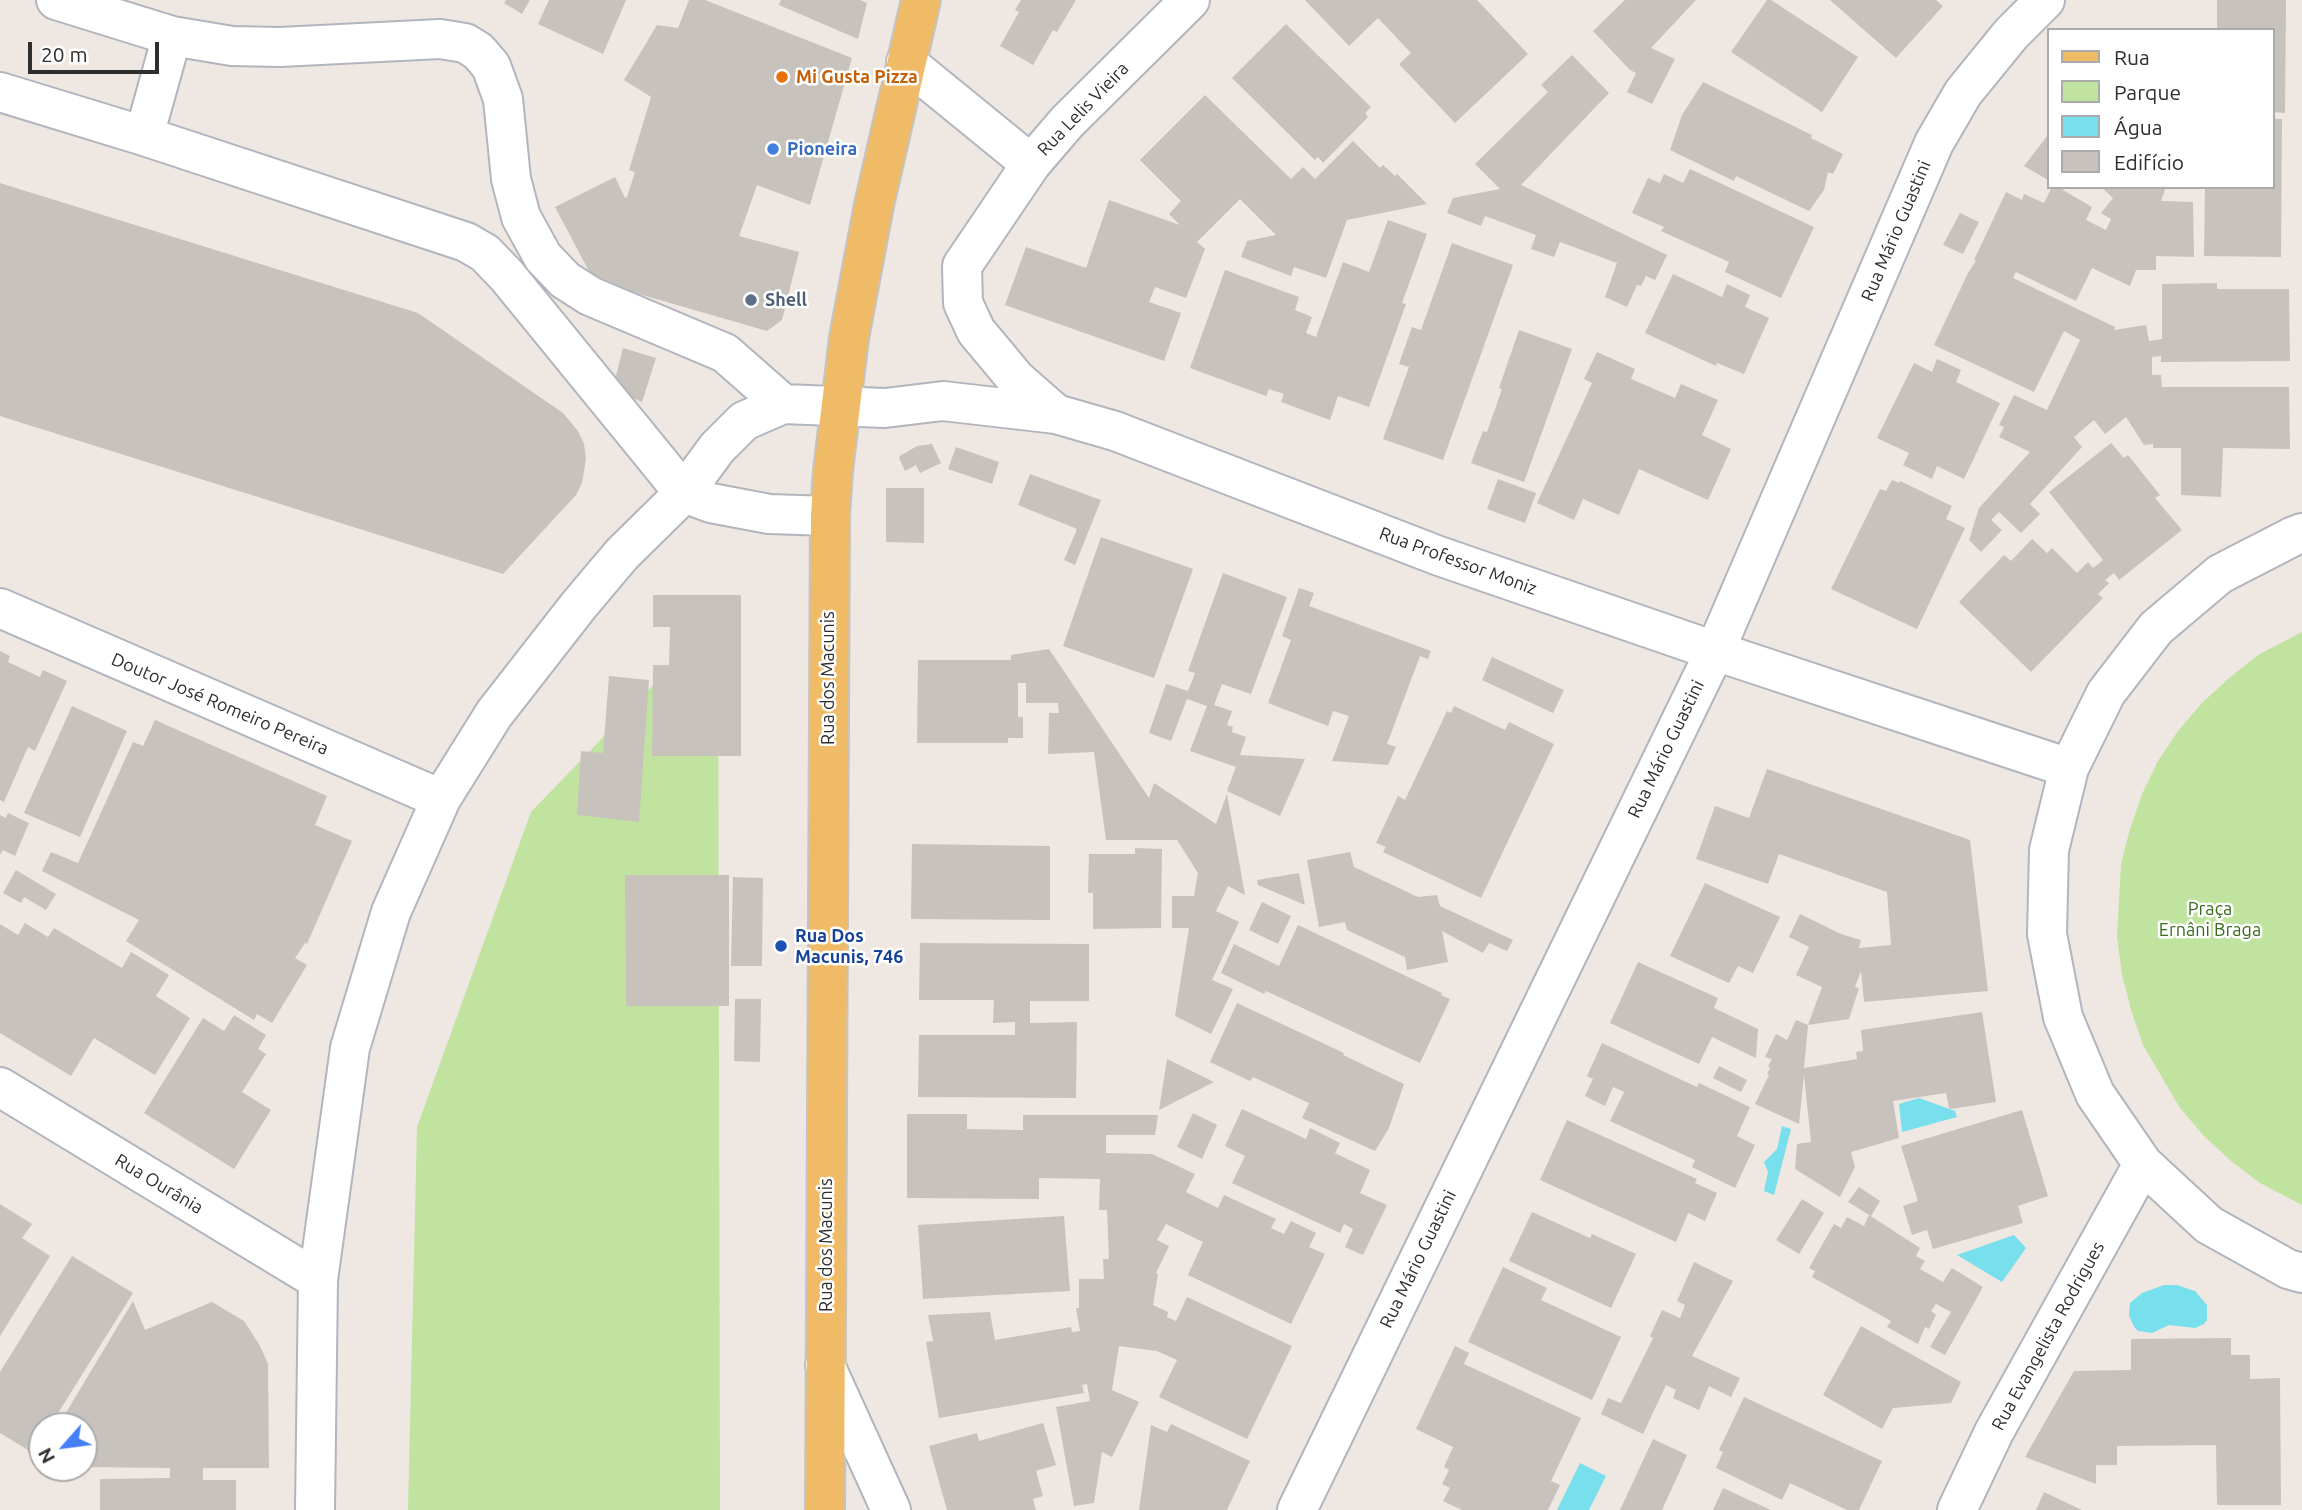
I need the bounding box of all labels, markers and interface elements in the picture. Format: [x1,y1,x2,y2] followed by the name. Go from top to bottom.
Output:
[32,28,163,72] scale bar
[2046,28,2274,189] legend
[41,42,88,66] text: 20 m
[2114,45,2150,69] text: Rua
[1033,58,1133,160] street label: Rua Lelis Vieira
[796,66,918,88] place label: Mi Gusta Pizza
[774,69,790,85] marker: Mi Gusta Pizza
[2114,80,2181,104] text: Parque
[2114,115,2163,139] text: Água
[787,138,857,160] place label: Pioneira
[765,141,781,157] marker: Pioneira
[2114,150,2184,174] text: Edifício
[1857,157,1935,305] street label: Rua Mário Guastini
[765,289,807,311] place label: Shell
[743,292,759,308] marker: Shell
[1376,522,1540,600] street label: Rua Professor Moniz
[817,611,839,745] street label: Rua dos Macunis
[108,648,332,760] street label: Doutor José Romeiro Pereira
[1623,676,1709,822] street label: Rua Mário Guastini
[2159,898,2261,940] park label: Praça Ernâni Braga
[795,925,903,968] place label: Rua Dos Macunis, 746
[773,938,789,954] marker: Rua Dos Macunis, 746
[111,1149,207,1219] street label: Rua Ourânia
[815,1178,837,1312] street label: Rua dos Macunis
[1375,1186,1461,1332] street label: Rua Mário Guastini
[1987,1238,2109,1434] street label: Rua Evangelista Rodrigues
[28,1412,98,1482] north arrow
[33,1444,59,1467] text: N

